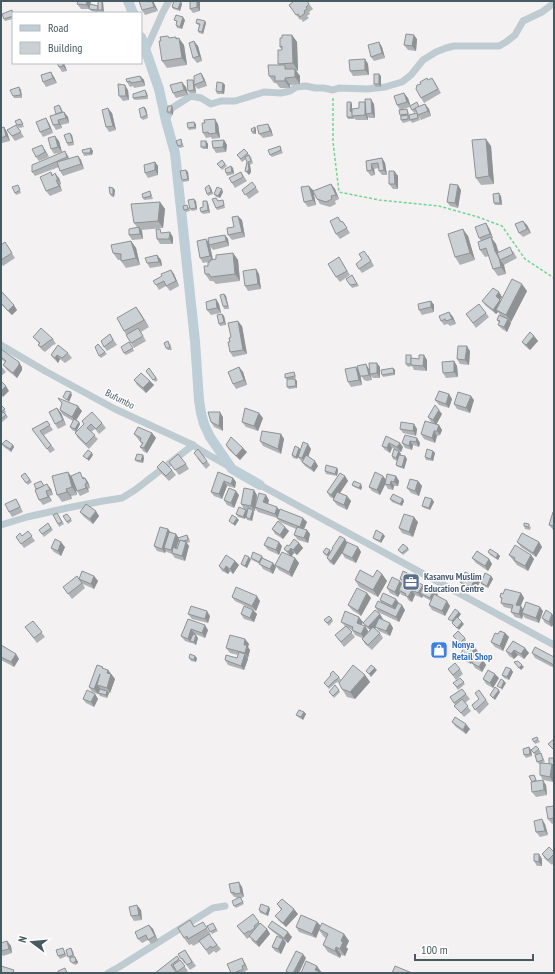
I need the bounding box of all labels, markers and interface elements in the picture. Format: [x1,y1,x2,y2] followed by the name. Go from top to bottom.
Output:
[12,12,142,64] legend
[48,20,68,35] text: Road
[48,40,83,55] text: Building
[103,386,137,412] street label: Bufumbo
[424,570,484,595] place label: Kasanvu Muslim Education Centre
[401,572,421,592] office icon: Kasanvu Muslim Education Centre
[452,638,493,663] place label: Nonya Retail Shop
[429,640,449,660] shop icon: Nonya Retail Shop
[12,922,52,962] north arrow
[15,934,30,944] text: N
[415,936,533,962] scale bar
[421,942,448,957] text: 100 m

